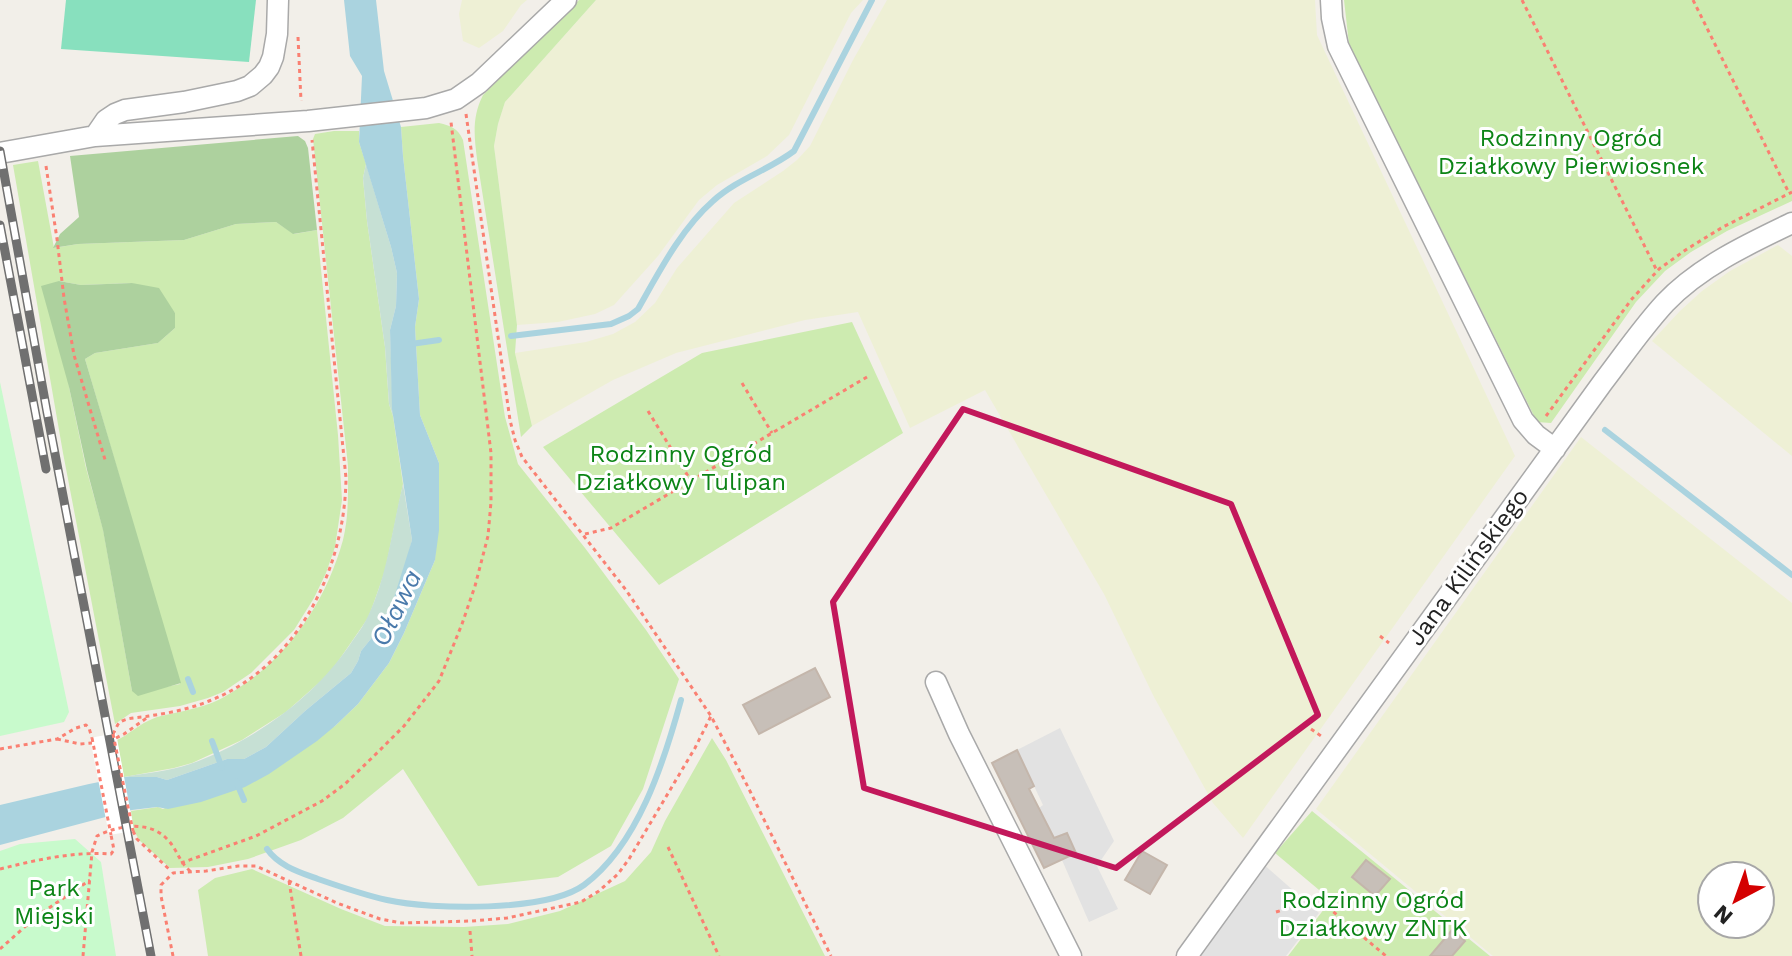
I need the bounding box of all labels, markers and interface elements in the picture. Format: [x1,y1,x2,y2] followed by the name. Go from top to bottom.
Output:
[1438,124,1705,180] park label: Rodzinny Ogród Działkowy Pierwiosnek
[576,440,786,496] park label: Rodzinny Ogród Działkowy Tulipan
[1402,483,1534,651] street label: Jana Kilińskiego
[365,565,427,651] water label: Oława
[1696,860,1776,940] north arrow
[14,874,94,930] park label: Park Miejski
[1278,886,1468,942] park label: Rodzinny Ogród Działkowy ZNTK
[1709,900,1738,930] text: N

